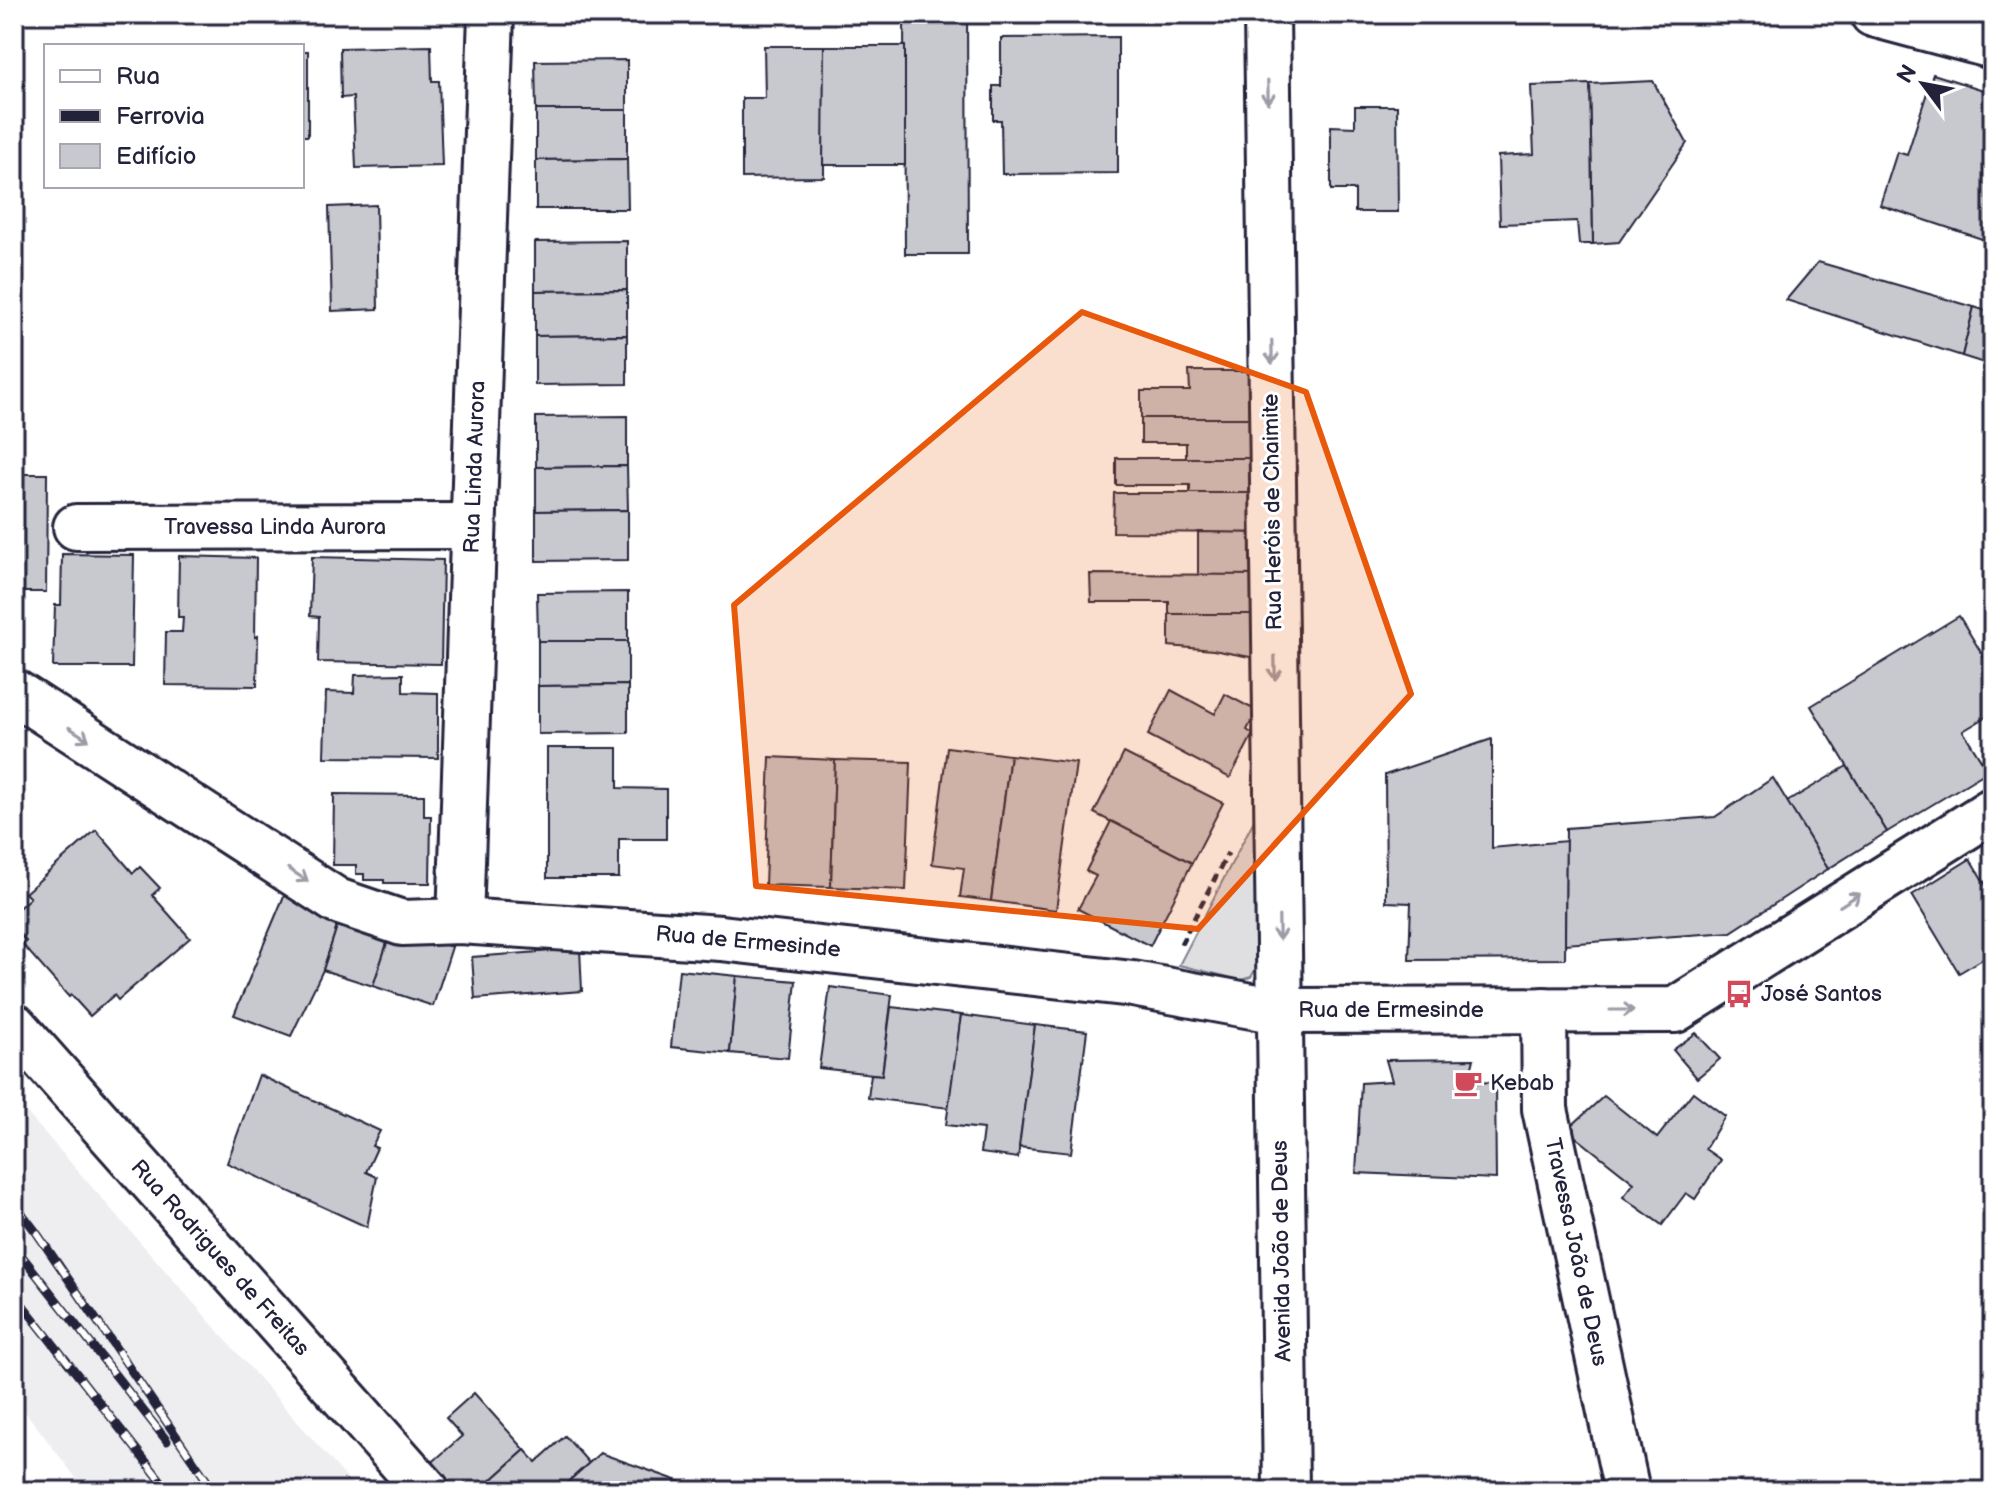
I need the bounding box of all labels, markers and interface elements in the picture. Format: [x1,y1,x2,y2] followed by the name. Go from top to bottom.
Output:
[44,44,304,188] legend
[1883,44,1963,124] north arrow
[1891,60,1923,88] text: N
[116,62,160,91] text: Rua
[1261,78,1276,105] one-way arrow
[116,102,205,131] text: Ferrovia
[116,142,196,171] text: Edifício
[1264,338,1279,365] one-way arrow
[458,380,492,554] street label: Rua Linda Aurora
[1257,393,1289,631] street label: Rua Heróis de Chaimite
[164,514,386,541] street label: Travessa Linda Aurora
[1267,654,1283,681] one-way arrow
[68,726,90,742] one-way arrow
[286,867,308,884] one-way arrow
[1838,891,1861,907] one-way arrow
[1271,914,1287,941] one-way arrow
[654,920,842,964] street label: Rua de Ermesinde
[1724,979,1754,1009] bus stop icon: José Santos
[1761,981,1882,1008] place label: José Santos
[1298,997,1484,1024] street label: Rua de Ermesinde
[1608,1002,1635,1018] one-way arrow
[1453,1068,1483,1098] cafe icon: Kebab
[1490,1070,1554,1097] place label: Kebab
[1539,1135,1613,1369] street label: Travessa João de Deus
[1267,1140,1297,1362] street label: Avenida João de Deus
[125,1154,315,1362] street label: Rua Rodrigues de Freitas

